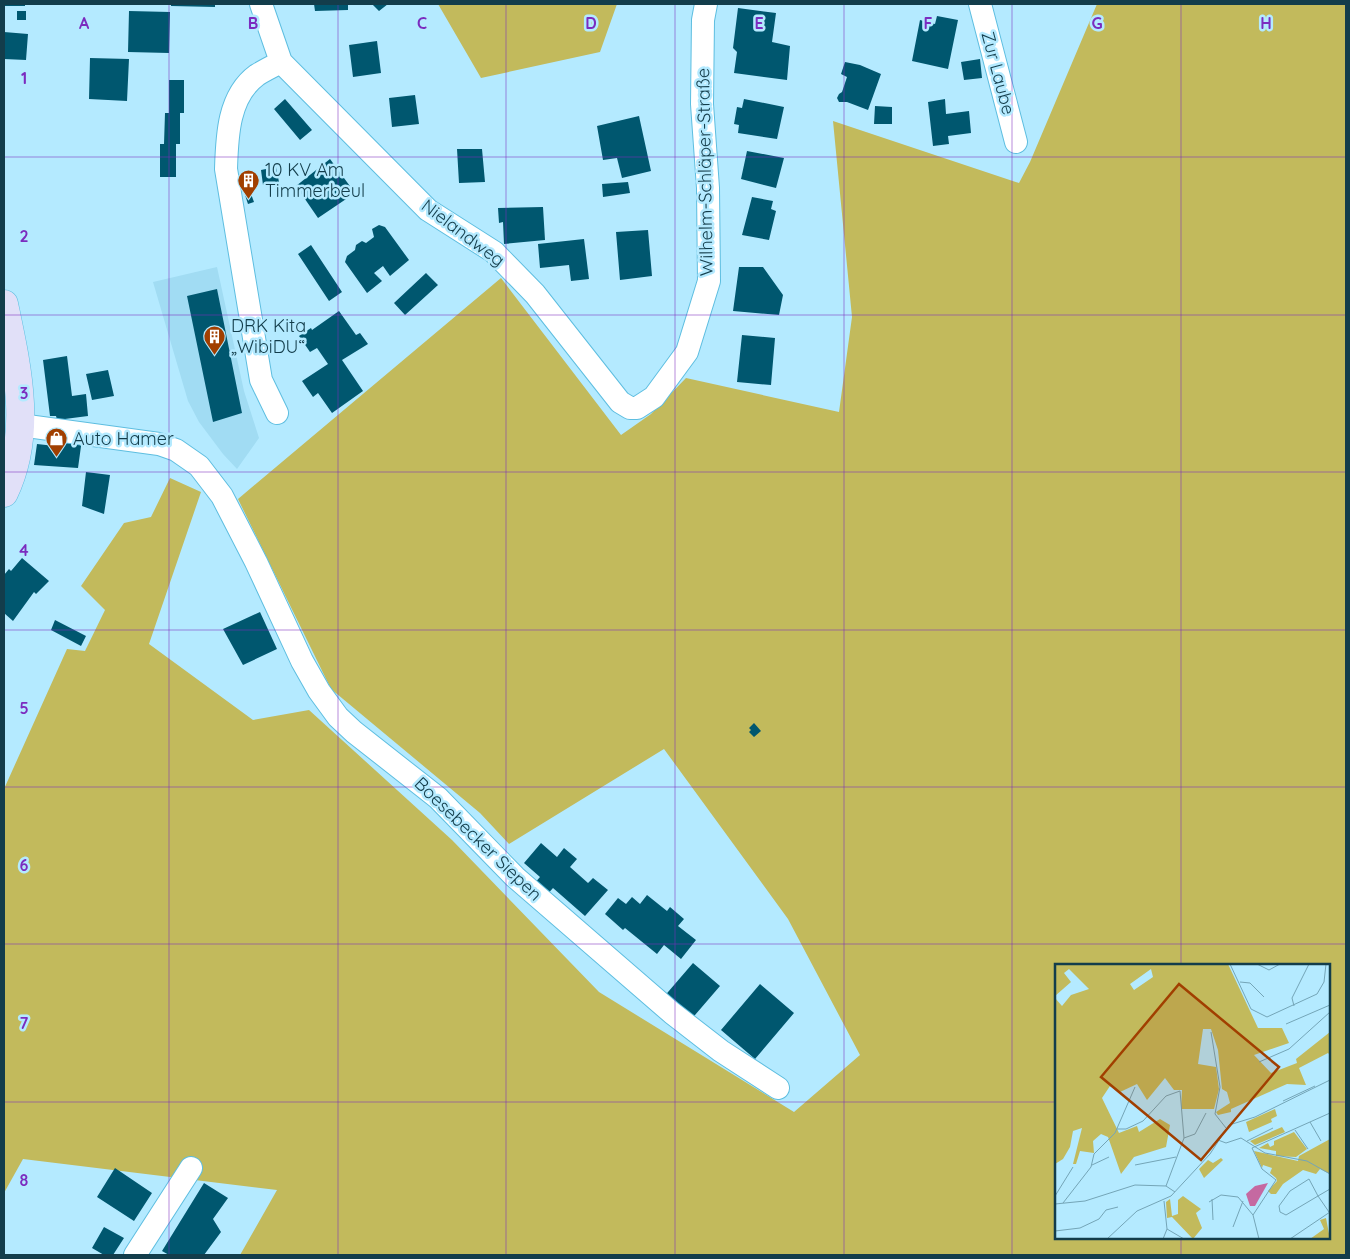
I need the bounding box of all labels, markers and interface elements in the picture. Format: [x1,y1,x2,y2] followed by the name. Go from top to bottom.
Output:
[79,13,90,33] text: A
[248,13,258,33] text: B
[417,13,427,33] text: C
[585,13,597,33] text: D
[754,13,764,33] text: E
[924,13,933,33] text: F
[1091,13,1103,33] text: G
[1260,13,1272,33] text: H
[976,29,1021,117] street label: Zur Laube
[21,68,27,88] text: 1
[691,68,718,276] street label: Wilhelm-Schläper-Straße
[265,158,365,202] place label: 10 KV Am Timmerbeul
[237,168,261,199] building icon: 10 KV Am Timmerbeul
[417,194,509,271] street label: Nielandweg
[19,226,29,246] text: 2
[231,314,306,358] place label: DRK Kita „WibiDU“
[203,324,227,355] building icon: DRK Kita „WibiDU“
[20,383,28,403] text: 3
[45,427,69,458] shop icon: Auto Hamer
[73,427,174,450] place label: Auto Hamer
[19,540,29,560] text: 4
[19,698,29,718] text: 5
[410,772,547,905] street label: Boesebecker Siepen
[20,855,29,875] text: 6
[1055,964,1330,1239] inset map
[20,1013,29,1033] text: 7
[20,1170,29,1190] text: 8

